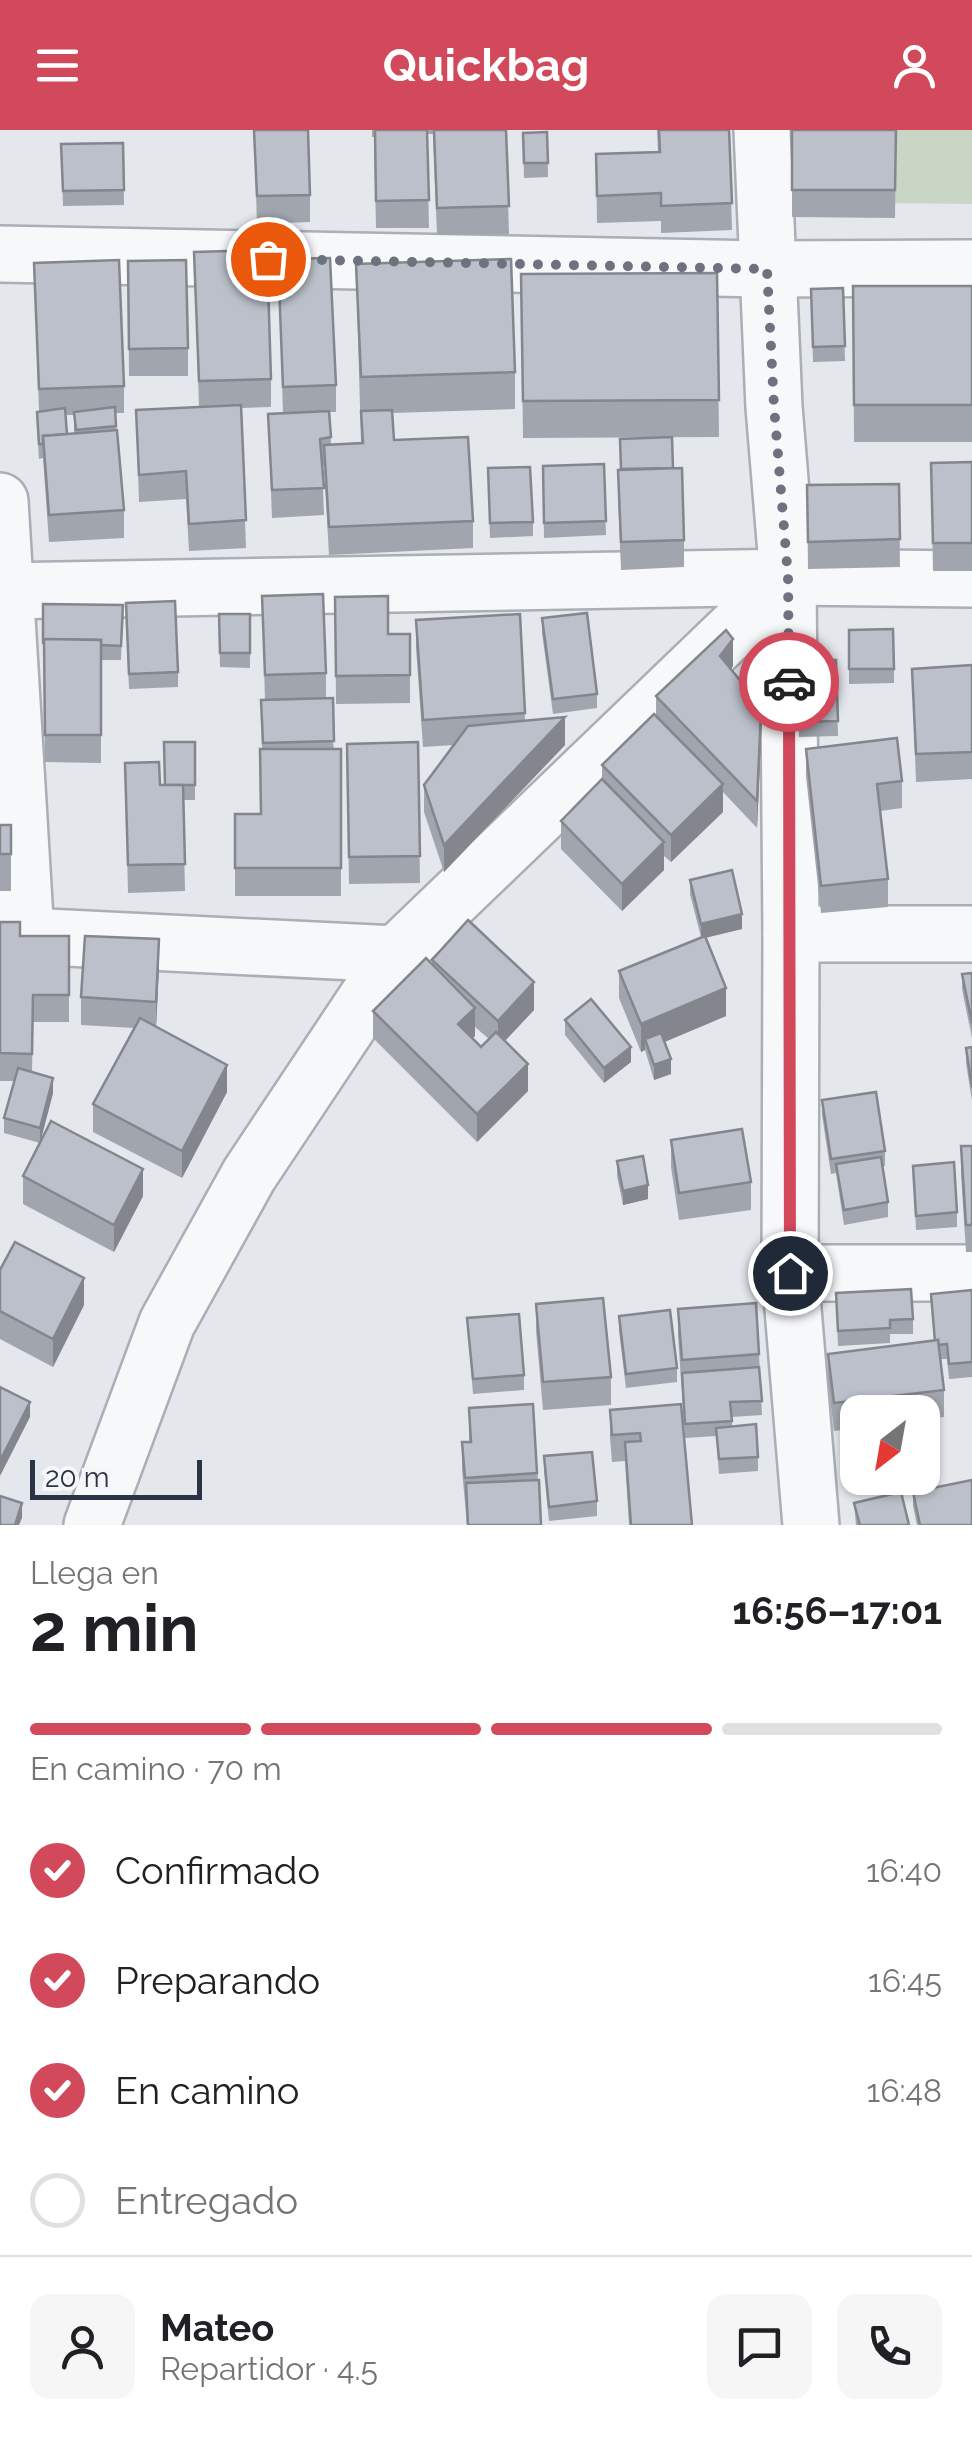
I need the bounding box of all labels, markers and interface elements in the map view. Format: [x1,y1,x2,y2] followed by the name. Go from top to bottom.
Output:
[30,38,85,93] icon: menu
[887,38,942,93] icon: person
[383,39,589,92] text: Quickbag
[226,217,311,302] pin
[241,232,296,287] icon: bag
[739,632,839,732] courier
[762,655,817,710] icon: car
[748,1231,833,1316] pin
[763,1246,818,1301] icon: home
[840,1395,940,1495] north arrow
[840,1395,940,1495] map controls
[30,1455,202,1500] scale bar
[45,1461,110,1494] text: 20 m
[30,1554,159,1591] text: Llega en
[732,1588,942,1633] text: 16:56–17:01
[30,1590,199,1666] text: 2 min
[30,1750,282,1787] text: En camino · 70 m
[30,1843,85,1898] icon: check
[115,1848,320,1893] text: Confirmado
[866,1852,942,1889] text: 16:40
[30,1953,85,2008] icon: check
[115,1958,320,2003] text: Preparando
[868,1962,942,1999] text: 16:45
[30,2063,85,2118] icon: check
[115,2068,299,2113] text: En camino
[867,2072,942,2109] text: 16:48
[115,2178,298,2223] text: Entregado
[30,2294,135,2399] button: person
[707,2294,812,2399] button: chat
[837,2294,942,2399] button: phone
[160,2305,274,2350] text: Mateo
[160,2350,378,2387] text: Repartidor · 4.5

